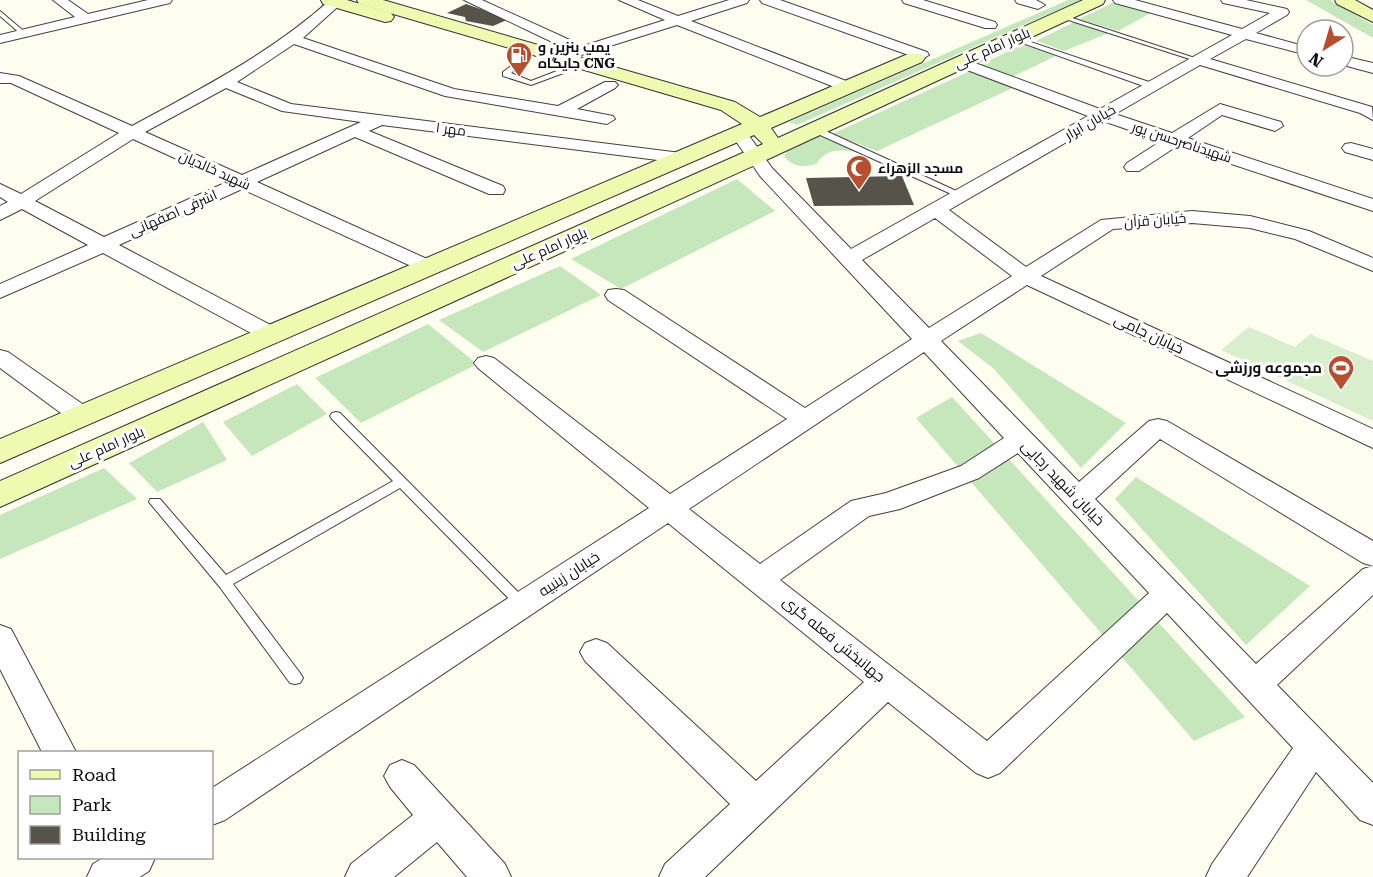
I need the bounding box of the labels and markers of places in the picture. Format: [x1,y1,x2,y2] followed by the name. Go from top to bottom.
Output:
[538,39,615,71] place label: پمپ بنزین و جایگاه CNG
[504,40,534,78] fuel station icon: پمپ بنزین و جایگاه CNG
[844,153,874,191] mosque icon: مسجد الزهراء
[878,160,963,177] place label: مسجد الزهراء
[1326,353,1356,391] sports icon: مجموعه ورزشی
[1215,359,1322,377] place label: مجموعه ورزشی

